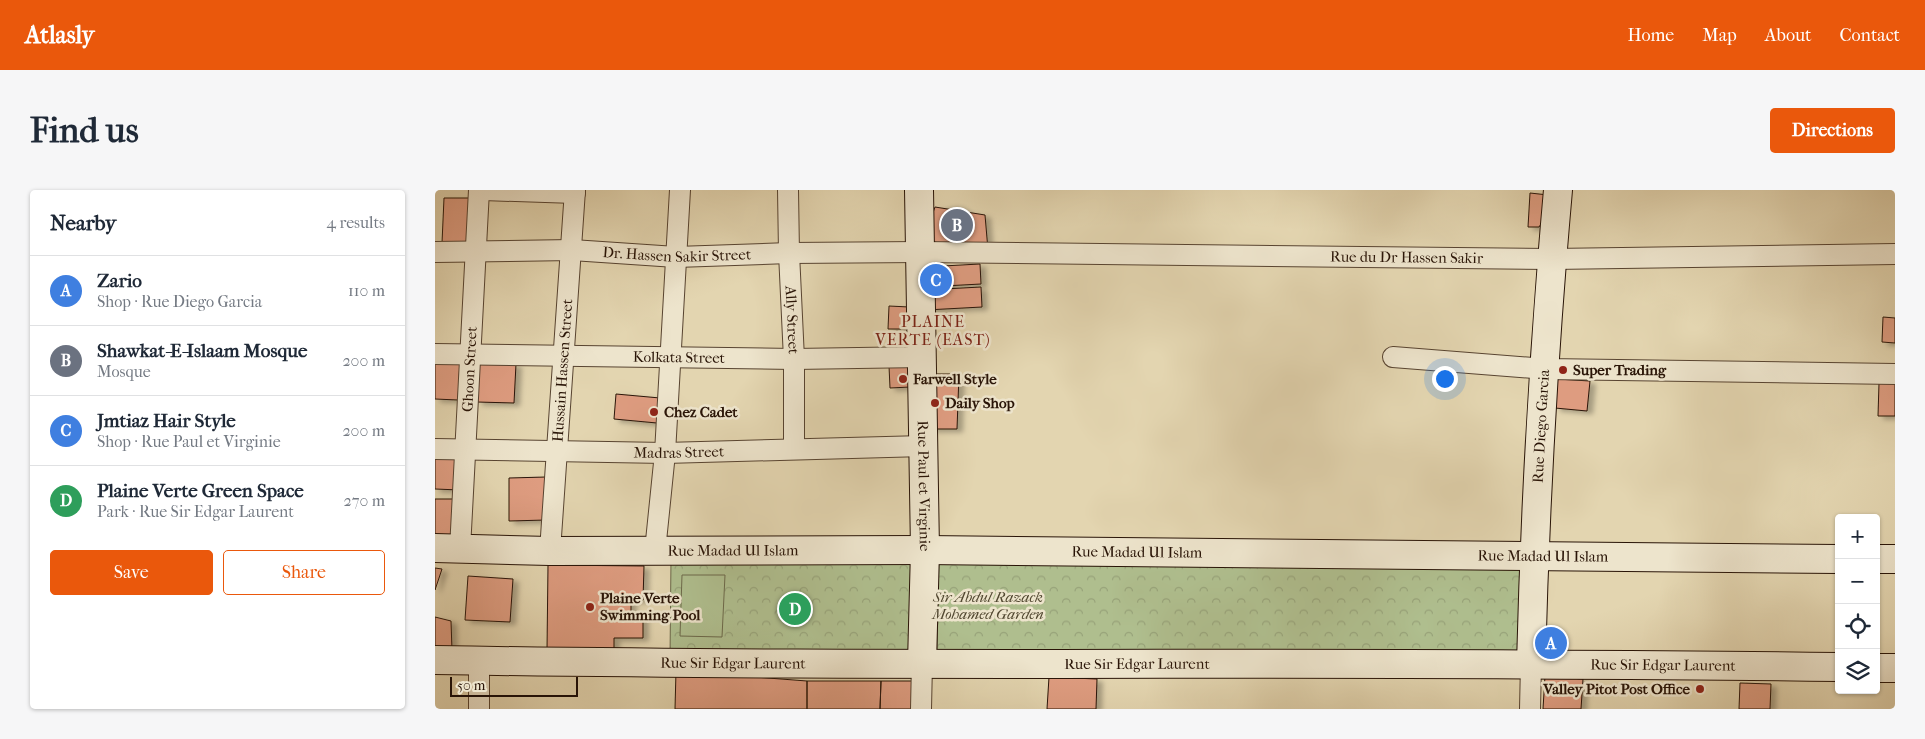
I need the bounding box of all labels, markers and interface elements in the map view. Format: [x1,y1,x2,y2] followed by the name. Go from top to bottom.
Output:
[25,21,94,49] text: Atlasly
[1627,25,1674,46] text: Home
[1702,25,1737,46] text: Map
[1765,25,1811,46] text: About
[1839,25,1900,46] text: Contact
[1770,108,1895,153] button: Directions
[30,110,139,151] text: Find us
[941,206,973,244] pin: B
[50,211,116,235] text: Nearby
[327,213,385,232] text: 4 results
[602,243,752,266] street label: Dr. Hassen Sakir Street
[1330,248,1484,267] street label: Rue du Dr Hassen Sakir
[920,261,952,299] pin: C
[97,270,142,292] text: Zario
[61,281,71,300] text: A
[348,281,385,300] text: 110 m
[782,284,803,355] street label: Ally Street
[97,292,262,311] text: Shop · Rue Diego Garcia
[549,298,576,443] street label: Hussain Hassen Street
[874,312,991,349] district label: PLAINE VERTE (EAST)
[458,325,481,413] street label: Ghoon Street
[97,340,307,362] text: Shawkat-E-Islaam Mosque
[633,348,726,367] street label: Kolkata Street
[61,351,71,370] text: B
[342,351,385,370] text: 200 m
[1573,361,1667,379] place label: Super Trading
[97,362,151,381] text: Mosque
[1557,364,1569,376] marker: Super Trading
[1432,366,1458,392] your location
[1529,368,1553,483] street label: Rue Diego Garcia
[912,370,997,388] place label: Farwell Style
[897,373,909,385] marker: Farwell Style
[945,394,1015,412] place label: Daily Shop
[929,397,941,409] marker: Daily Shop
[664,403,738,421] place label: Chez Cadet
[648,406,660,418] marker: Chez Cadet
[97,410,236,432] text: Jmtiaz Hair Style
[914,420,934,552] street label: Rue Paul et Virginie
[61,421,71,440] text: C
[342,421,385,440] text: 200 m
[97,432,281,451] text: Shop · Rue Paul et Virginie
[634,442,725,462] street label: Madras Street
[97,480,304,502] text: Plaine Verte Green Space
[60,491,72,510] text: D
[344,491,385,510] text: 270 m
[97,502,294,521] text: Park · Rue Sir Edgar Laurent
[1835,514,1880,694] map controls
[1835,514,1880,559] button: +
[668,541,799,560] street label: Rue Madad Ul Islam
[1071,542,1203,562] street label: Rue Madad Ul Islam
[1477,546,1609,566] street label: Rue Madad Ul Islam
[50,550,213,595] button: Save
[223,550,385,595] button: Share
[1835,559,1880,604] button: −
[931,588,1044,623] park label: Sir Abdul Razack Mohamed Garden
[600,589,701,624] place label: Plaine Verte Swimming Pool
[779,590,811,628] pin: D
[584,601,596,613] marker: Plaine Verte Swimming Pool
[1835,604,1880,649] button: locate
[1535,624,1567,662] pin: A
[1835,649,1880,694] button: layers
[660,654,806,673] street label: Rue Sir Edgar Laurent
[1064,655,1210,673] street label: Rue Sir Edgar Laurent
[1590,656,1736,675] street label: Rue Sir Edgar Laurent
[450,674,577,697] scale bar
[457,677,485,694] text: 50 m
[1542,680,1691,698] place label: Valley Pitot Post Office
[1694,683,1706,695] marker: Valley Pitot Post Office

